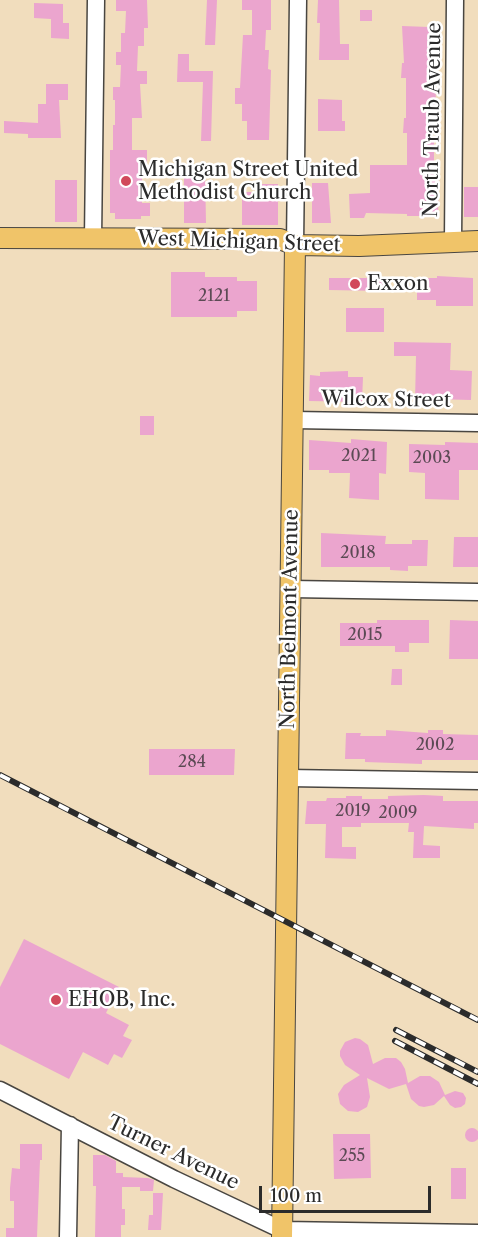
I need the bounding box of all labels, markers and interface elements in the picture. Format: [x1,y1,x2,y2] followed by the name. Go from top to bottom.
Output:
[419,22,447,218] street label: North Traub Avenue
[138,158,358,205] place label: Michigan Street United Methodist Church
[119,174,133,188] marker: Michigan Street United Methodist Church
[137,226,341,258] street label: West Michigan Street
[367,272,428,296] place label: Exxon
[348,277,362,291] marker: Exxon
[198,286,230,306] house number: 2121
[321,387,451,413] street label: Wilcox Street
[341,446,377,466] house number: 2021
[413,448,451,468] house number: 2003
[276,509,304,729] street label: North Belmont Avenue
[340,543,376,563] house number: 2018
[348,625,382,645] house number: 2015
[416,735,454,755] house number: 2002
[178,752,206,772] house number: 284
[335,801,371,821] house number: 2019
[379,803,417,823] house number: 2009
[68,988,175,1012] place label: EHOB, Inc.
[49,993,63,1007] marker: EHOB, Inc.
[103,1111,243,1195] street label: Turner Avenue
[339,1146,365,1166] house number: 255
[262,1174,434,1212] scale bar
[270,1185,322,1207] text: 100 m

